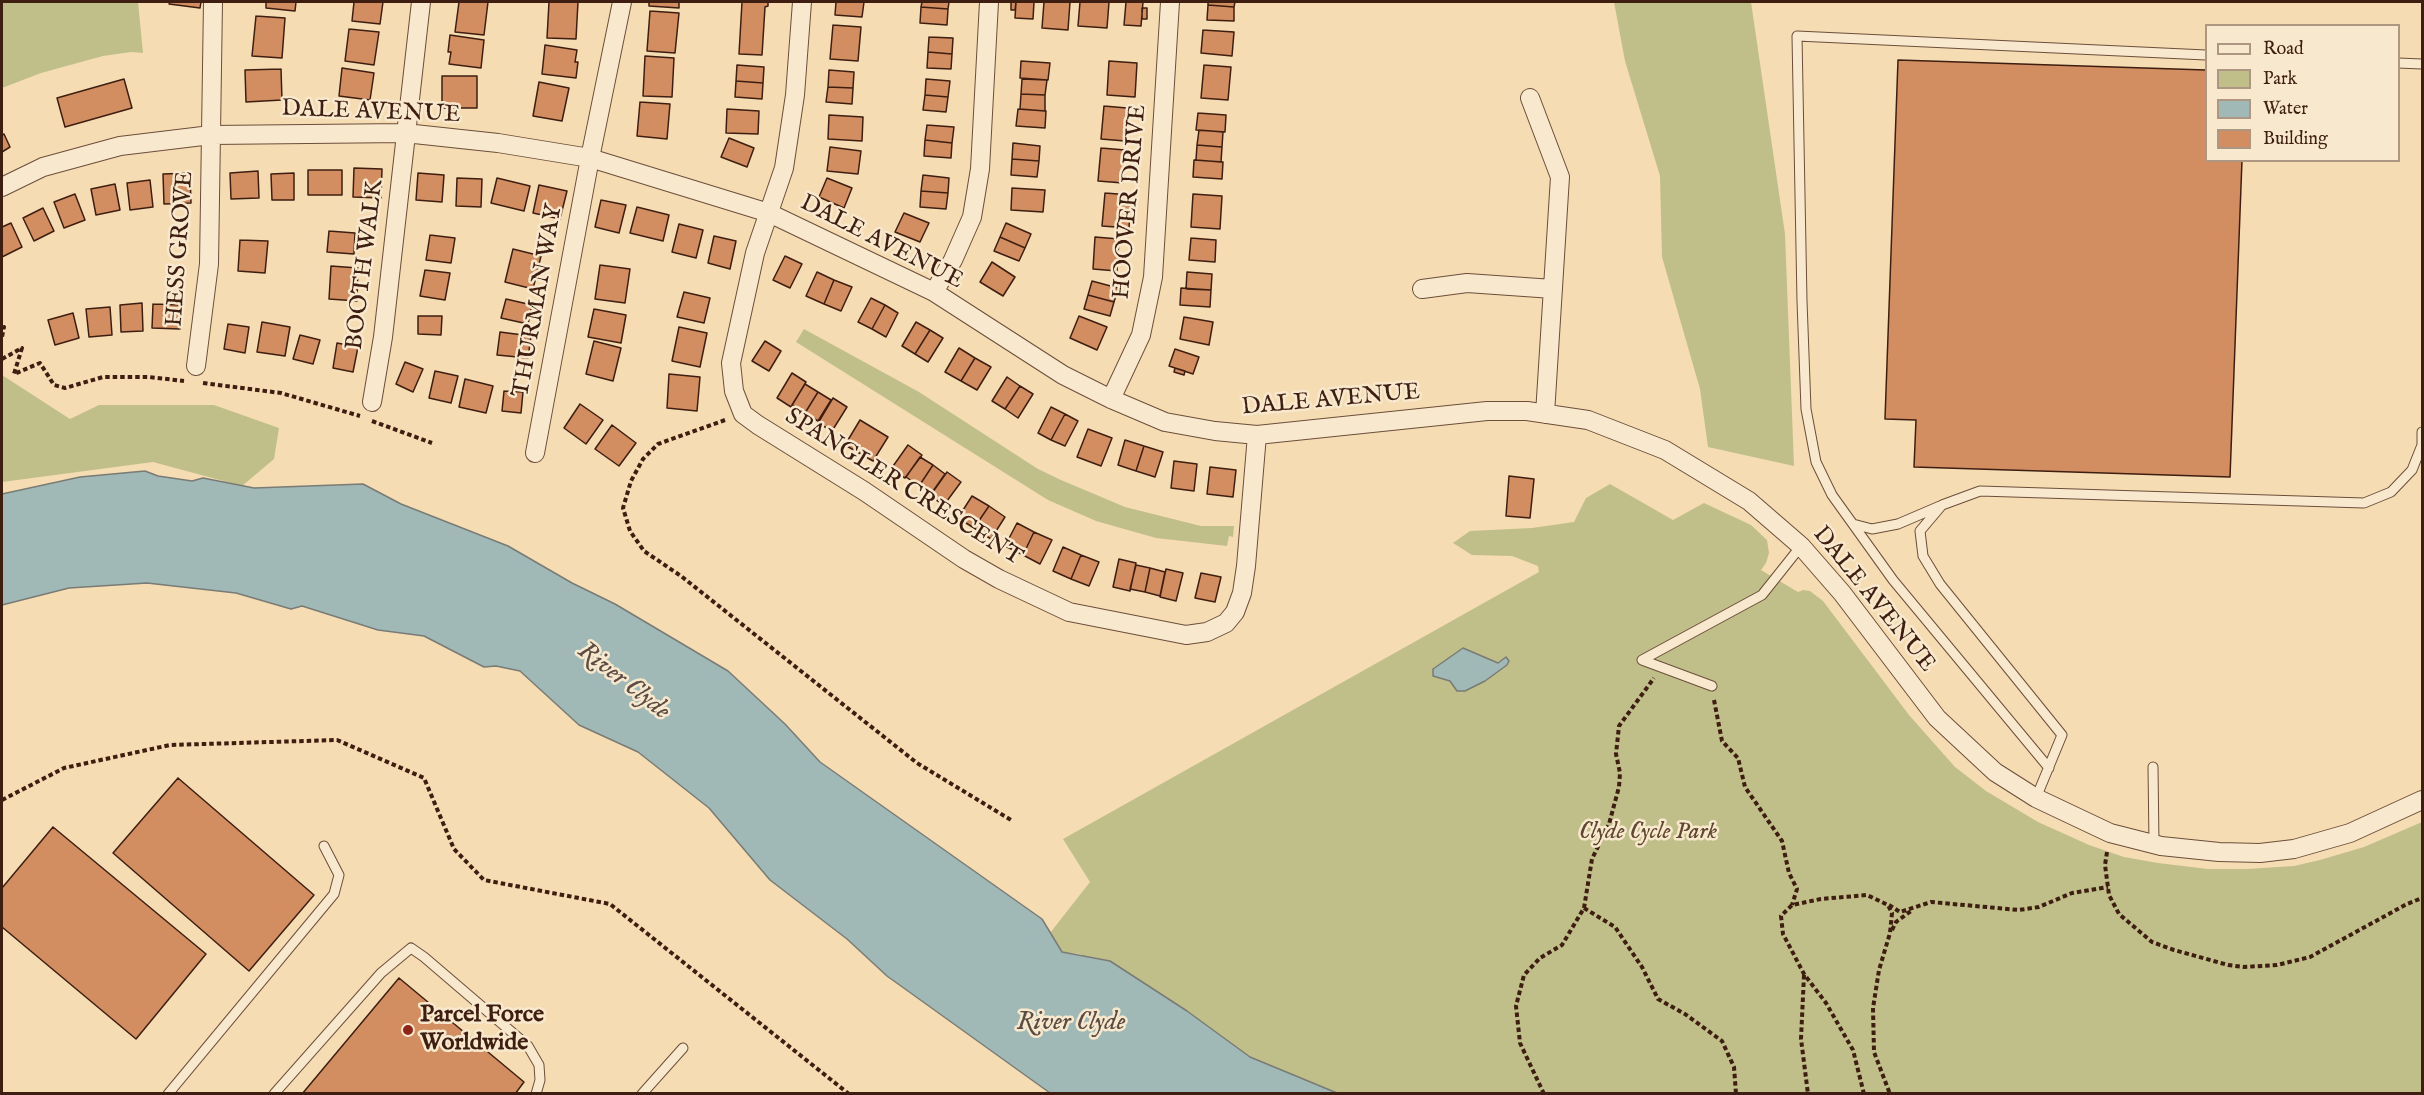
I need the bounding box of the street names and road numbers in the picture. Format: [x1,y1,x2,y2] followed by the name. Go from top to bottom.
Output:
[281,95,461,131] street label: DALE AVENUE
[1108,103,1154,301] street label: HOOVER DRIVE
[161,170,201,328] street label: HESS GROVE
[341,178,391,352] street label: BOOTH WALK
[795,190,967,296] street label: DALE AVENUE
[508,202,570,400] street label: THURMAN WAY
[1241,379,1421,423] street label: DALE AVENUE
[779,403,1027,573] street label: SPANGLER CRESCENT
[1805,521,1941,679] street label: DALE AVENUE

